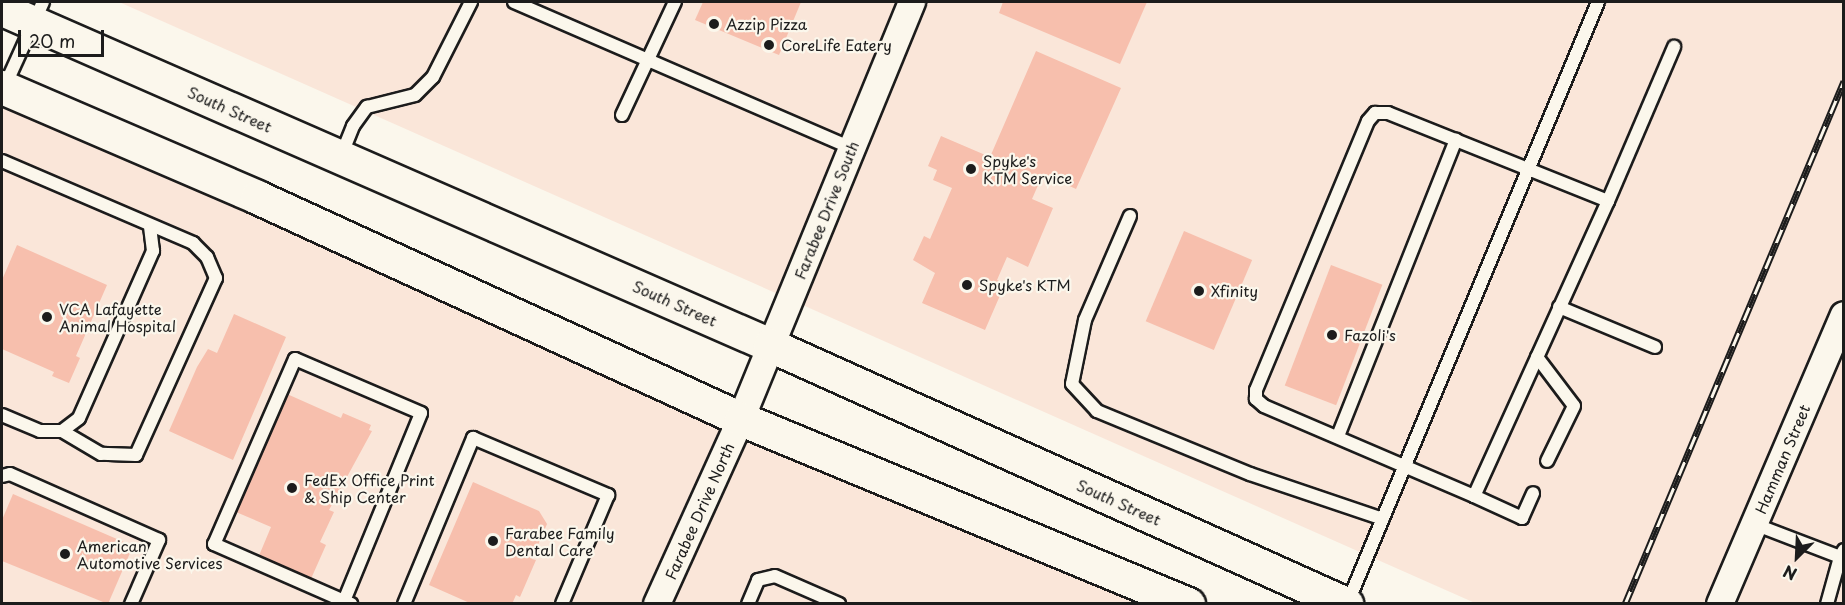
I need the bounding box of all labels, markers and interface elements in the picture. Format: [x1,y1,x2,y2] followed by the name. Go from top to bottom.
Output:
[726,15,807,33] place label: Azzip Pizza
[707,17,721,31] marker: Azzip Pizza
[21,18,106,56] scale bar
[29,27,75,54] text: 20 m
[781,36,893,54] place label: CoreLife Eatery
[762,38,776,52] marker: CoreLife Eatery
[185,82,275,136] street label: South Street
[790,138,862,282] street label: Farabee Drive South
[983,151,1072,186] place label: Spyke's KTM Service
[964,162,978,176] marker: Spyke's KTM Service
[630,276,720,330] street label: South Street
[979,276,1071,294] place label: Spyke's KTM
[960,278,974,292] marker: Spyke's KTM
[1211,282,1258,300] place label: Xfinity
[1192,284,1206,298] marker: Xfinity
[59,299,176,334] place label: VCA Lafayette Animal Hospital
[40,310,54,324] marker: VCA Lafayette Animal Hospital
[1344,326,1396,344] place label: Fazoli's
[1325,328,1339,342] marker: Fazoli's
[1751,402,1813,516] street label: Hamman Street
[661,439,737,583] street label: Farabee Drive North
[304,470,435,505] place label: FedEx Office Print & Ship Center
[1074,475,1164,529] street label: South Street
[285,481,299,495] marker: FedEx Office Print & Ship Center
[505,523,616,558] place label: Farabee Family Dental Care
[1767,527,1827,587] north arrow
[486,534,500,548] marker: Farabee Family Dental Care
[77,536,222,571] place label: American Automotive Services
[58,547,72,561] marker: American Automotive Services
[1779,560,1800,587] text: N

